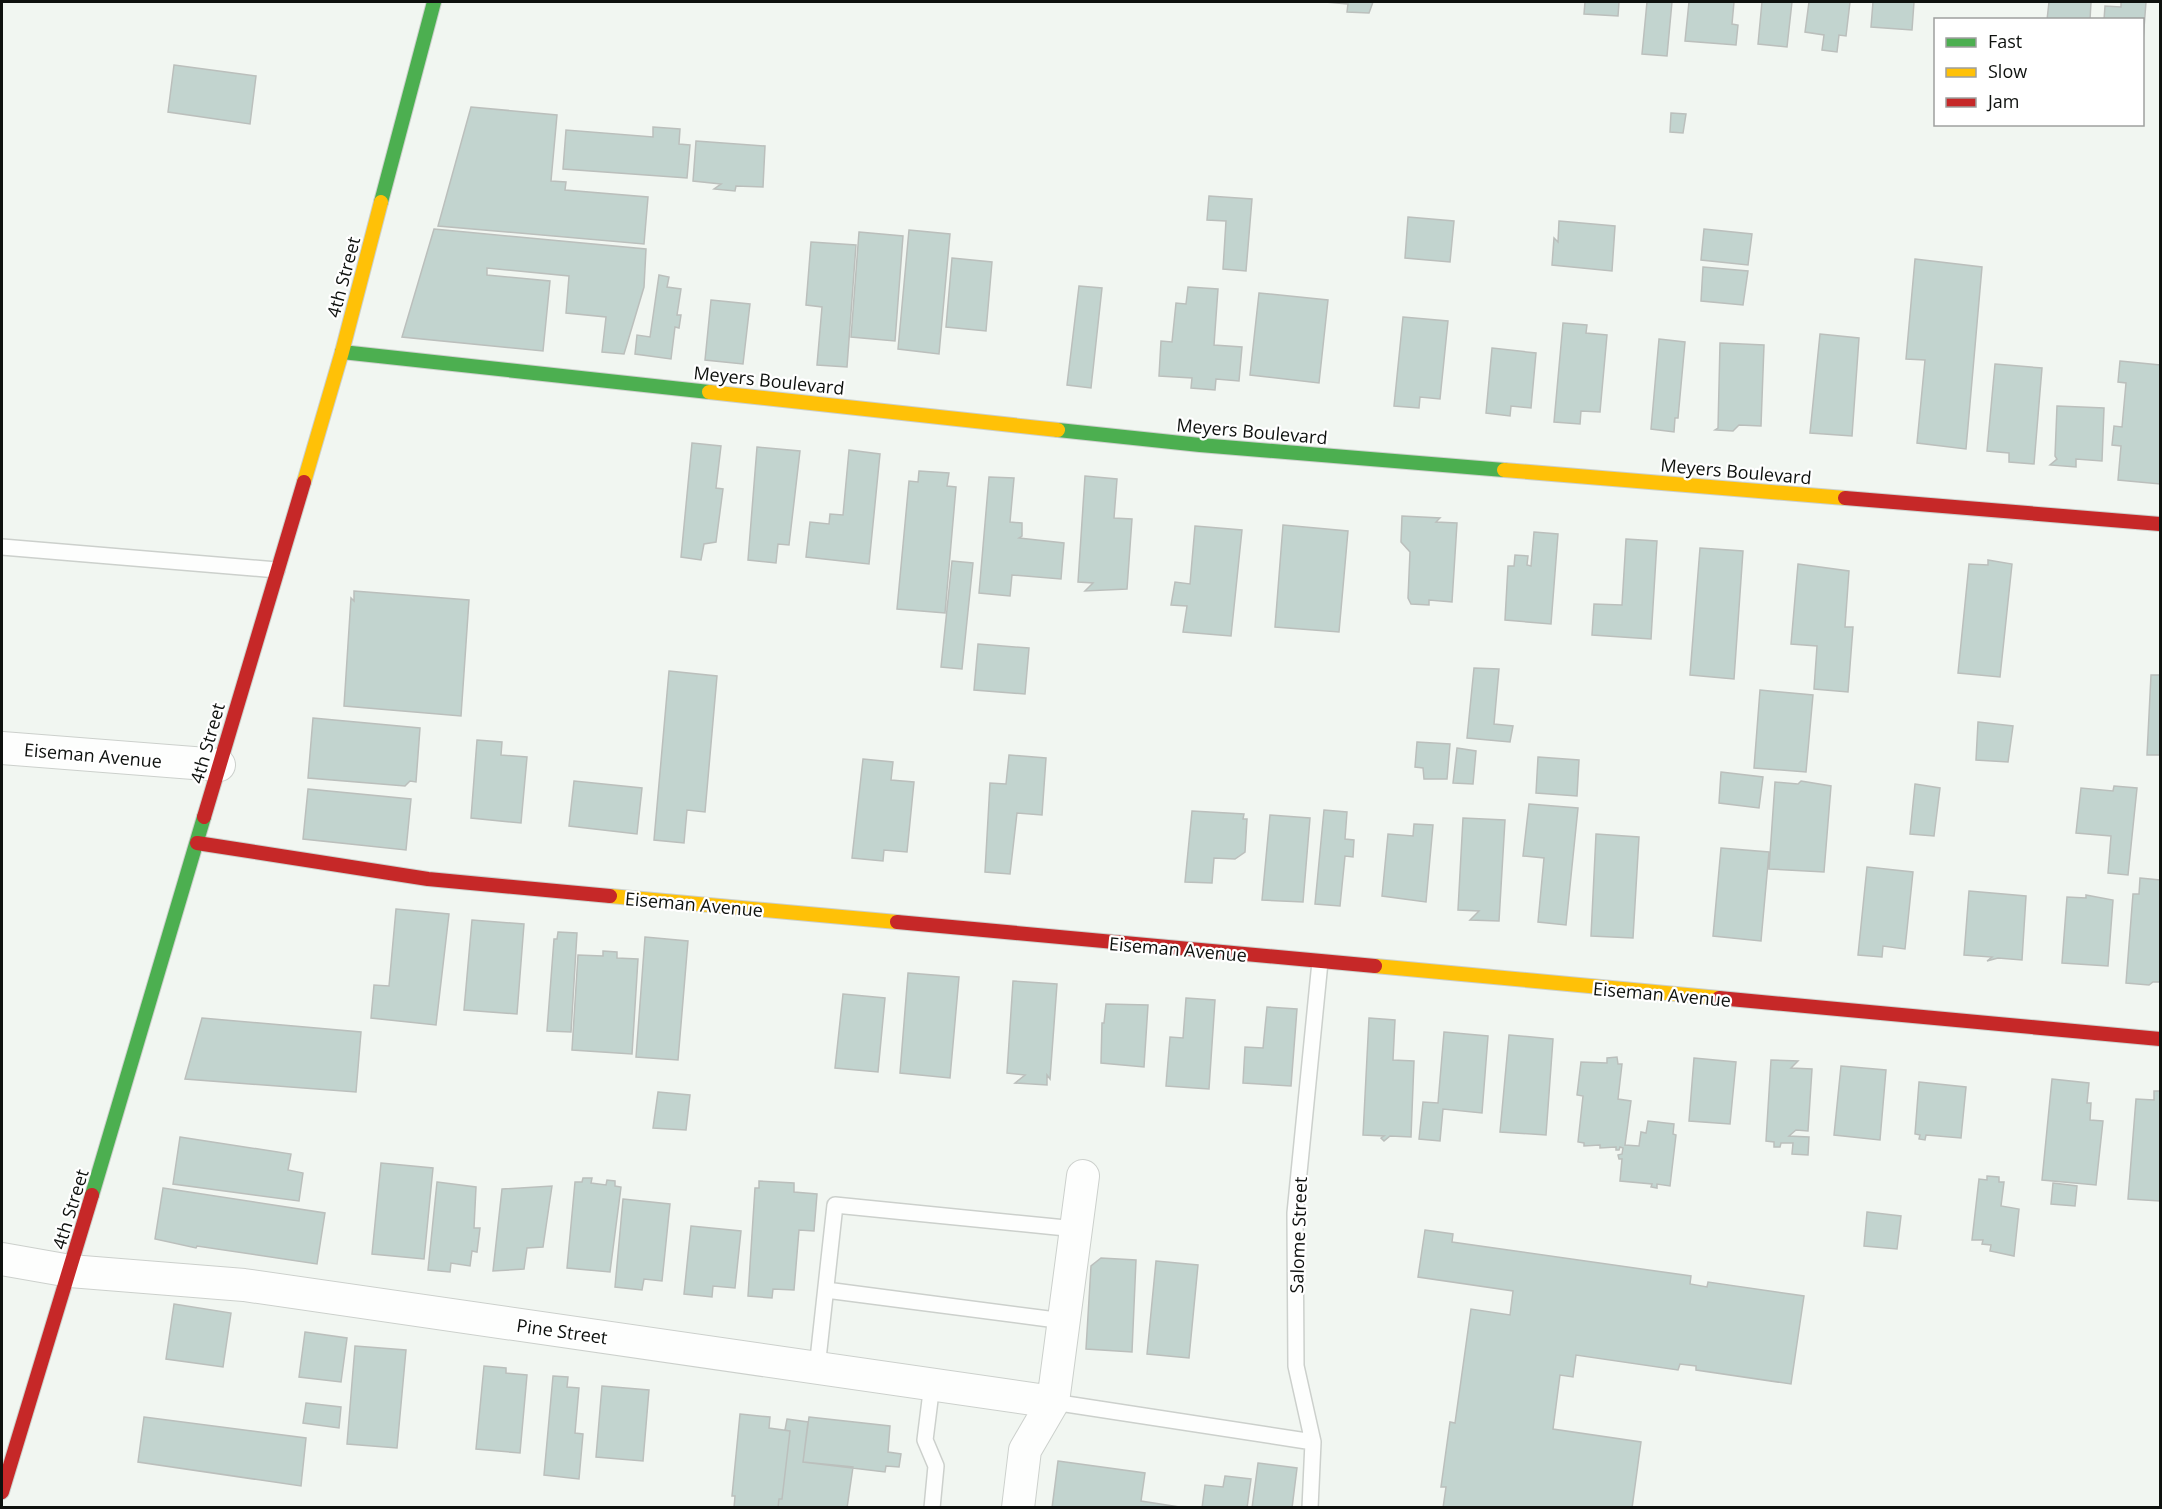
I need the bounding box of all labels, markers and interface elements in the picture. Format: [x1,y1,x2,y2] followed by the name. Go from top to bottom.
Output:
[1934,18,2144,126] legend
[1988,29,2022,53] text: Fast
[1988,59,2027,83] text: Slow
[1986,89,2020,113] text: Jam
[321,234,365,320] street label: 4th Street
[692,360,846,400] street label: Meyers Boulevard
[1175,412,1329,450] street label: Meyers Boulevard
[1659,452,1813,490] street label: Meyers Boulevard
[184,700,230,786] street label: 4th Street
[23,737,163,773] street label: Eiseman Avenue
[624,886,764,922] street label: Eiseman Avenue
[1108,931,1248,967] street label: Eiseman Avenue
[1592,976,1732,1012] street label: Eiseman Avenue
[46,1166,94,1252] street label: 4th Street
[1284,1176,1312,1294] street label: Salome Street
[515,1313,609,1349] street label: Pine Street

